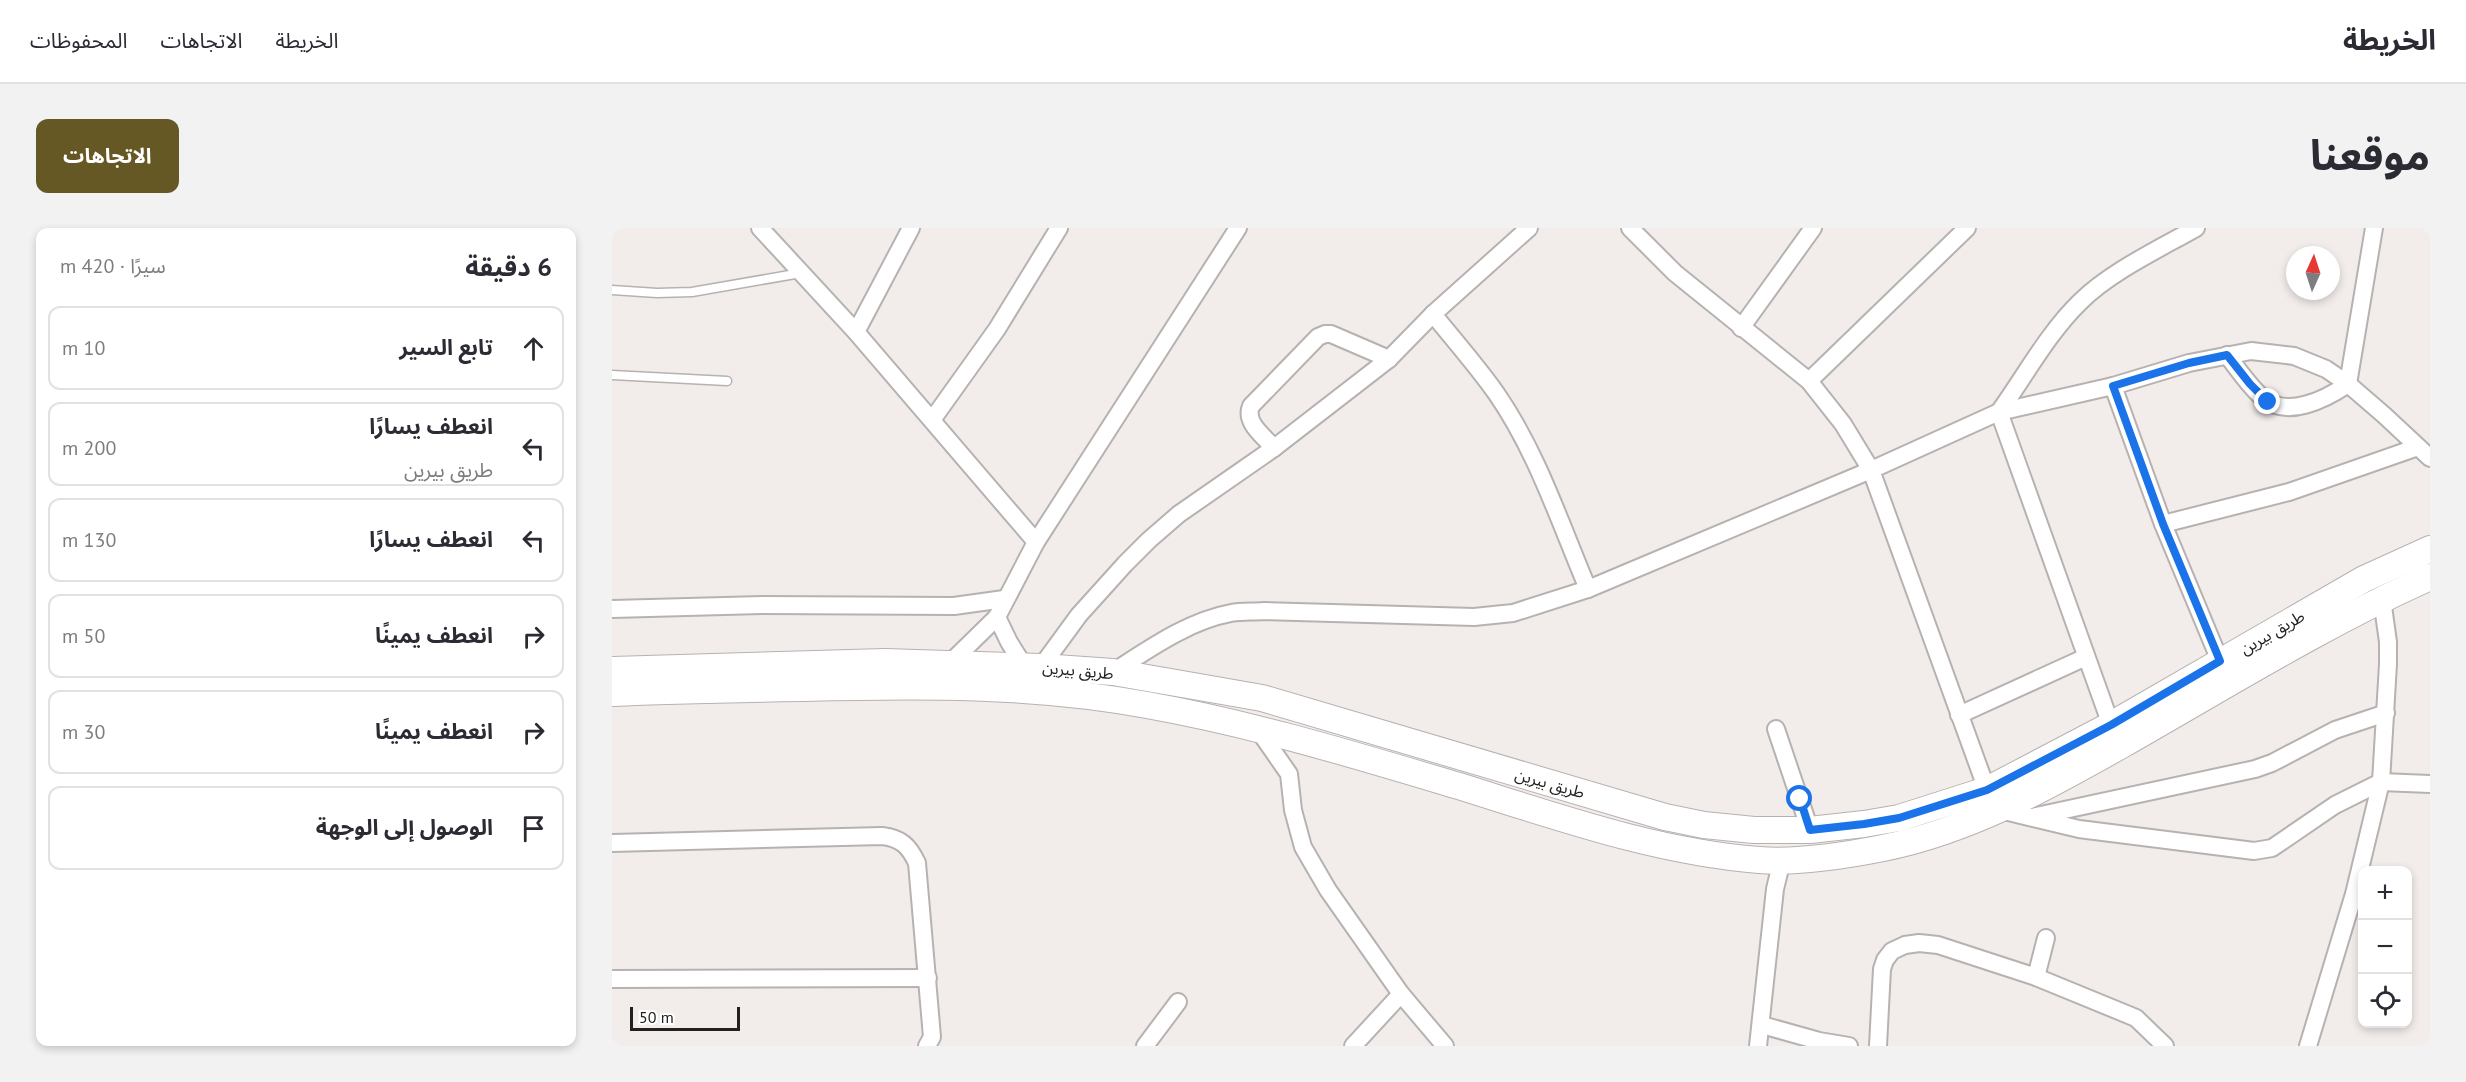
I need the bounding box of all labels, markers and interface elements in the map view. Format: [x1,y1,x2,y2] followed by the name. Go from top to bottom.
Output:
[2343,21,2436,58] text: الخريطة
[30,27,127,54] text: المحفوظات
[160,27,242,54] text: الاتجاهات
[275,27,338,54] text: الخريطة
[36,119,179,193] button: الاتجاهات
[2310,127,2430,182] text: موقعنا
[2286,246,2340,300] north arrow
[465,250,552,283] text: 6 دقيقة
[60,253,166,279] text: سيرًا · 420 m
[517,332,550,365] icon: ahead
[399,333,493,361] text: تابع السير
[62,335,105,361] text: 10 m
[2254,388,2280,414] route end
[369,412,493,440] text: انعطف يسارًا
[517,432,550,465] icon: left
[62,435,116,461] text: 200 m
[404,457,493,483] text: طريق بيرين
[517,524,550,557] icon: left
[369,525,493,553] text: انعطف يسارًا
[62,527,116,553] text: 130 m
[2236,605,2309,659] street label: طريق بيرين
[517,620,550,653] icon: right
[375,621,493,649] text: انعطف يمينًا
[62,623,105,649] text: 50 m
[1042,657,1115,684] street label: طريق بيرين
[517,716,550,749] icon: right
[375,717,493,745] text: انعطف يمينًا
[62,719,105,745] text: 30 m
[1513,764,1587,803] street label: طريق بيرين
[1786,785,1812,811] route start
[517,812,550,845] icon: arrive
[316,813,493,841] text: الوصول إلى الوجهة
[2358,866,2412,1028] map controls
[2358,866,2412,920] button: +
[2358,920,2412,974] button: −
[2358,974,2412,1028] button: locate
[630,1004,740,1032] scale bar
[639,1007,674,1027] text: 50 m

